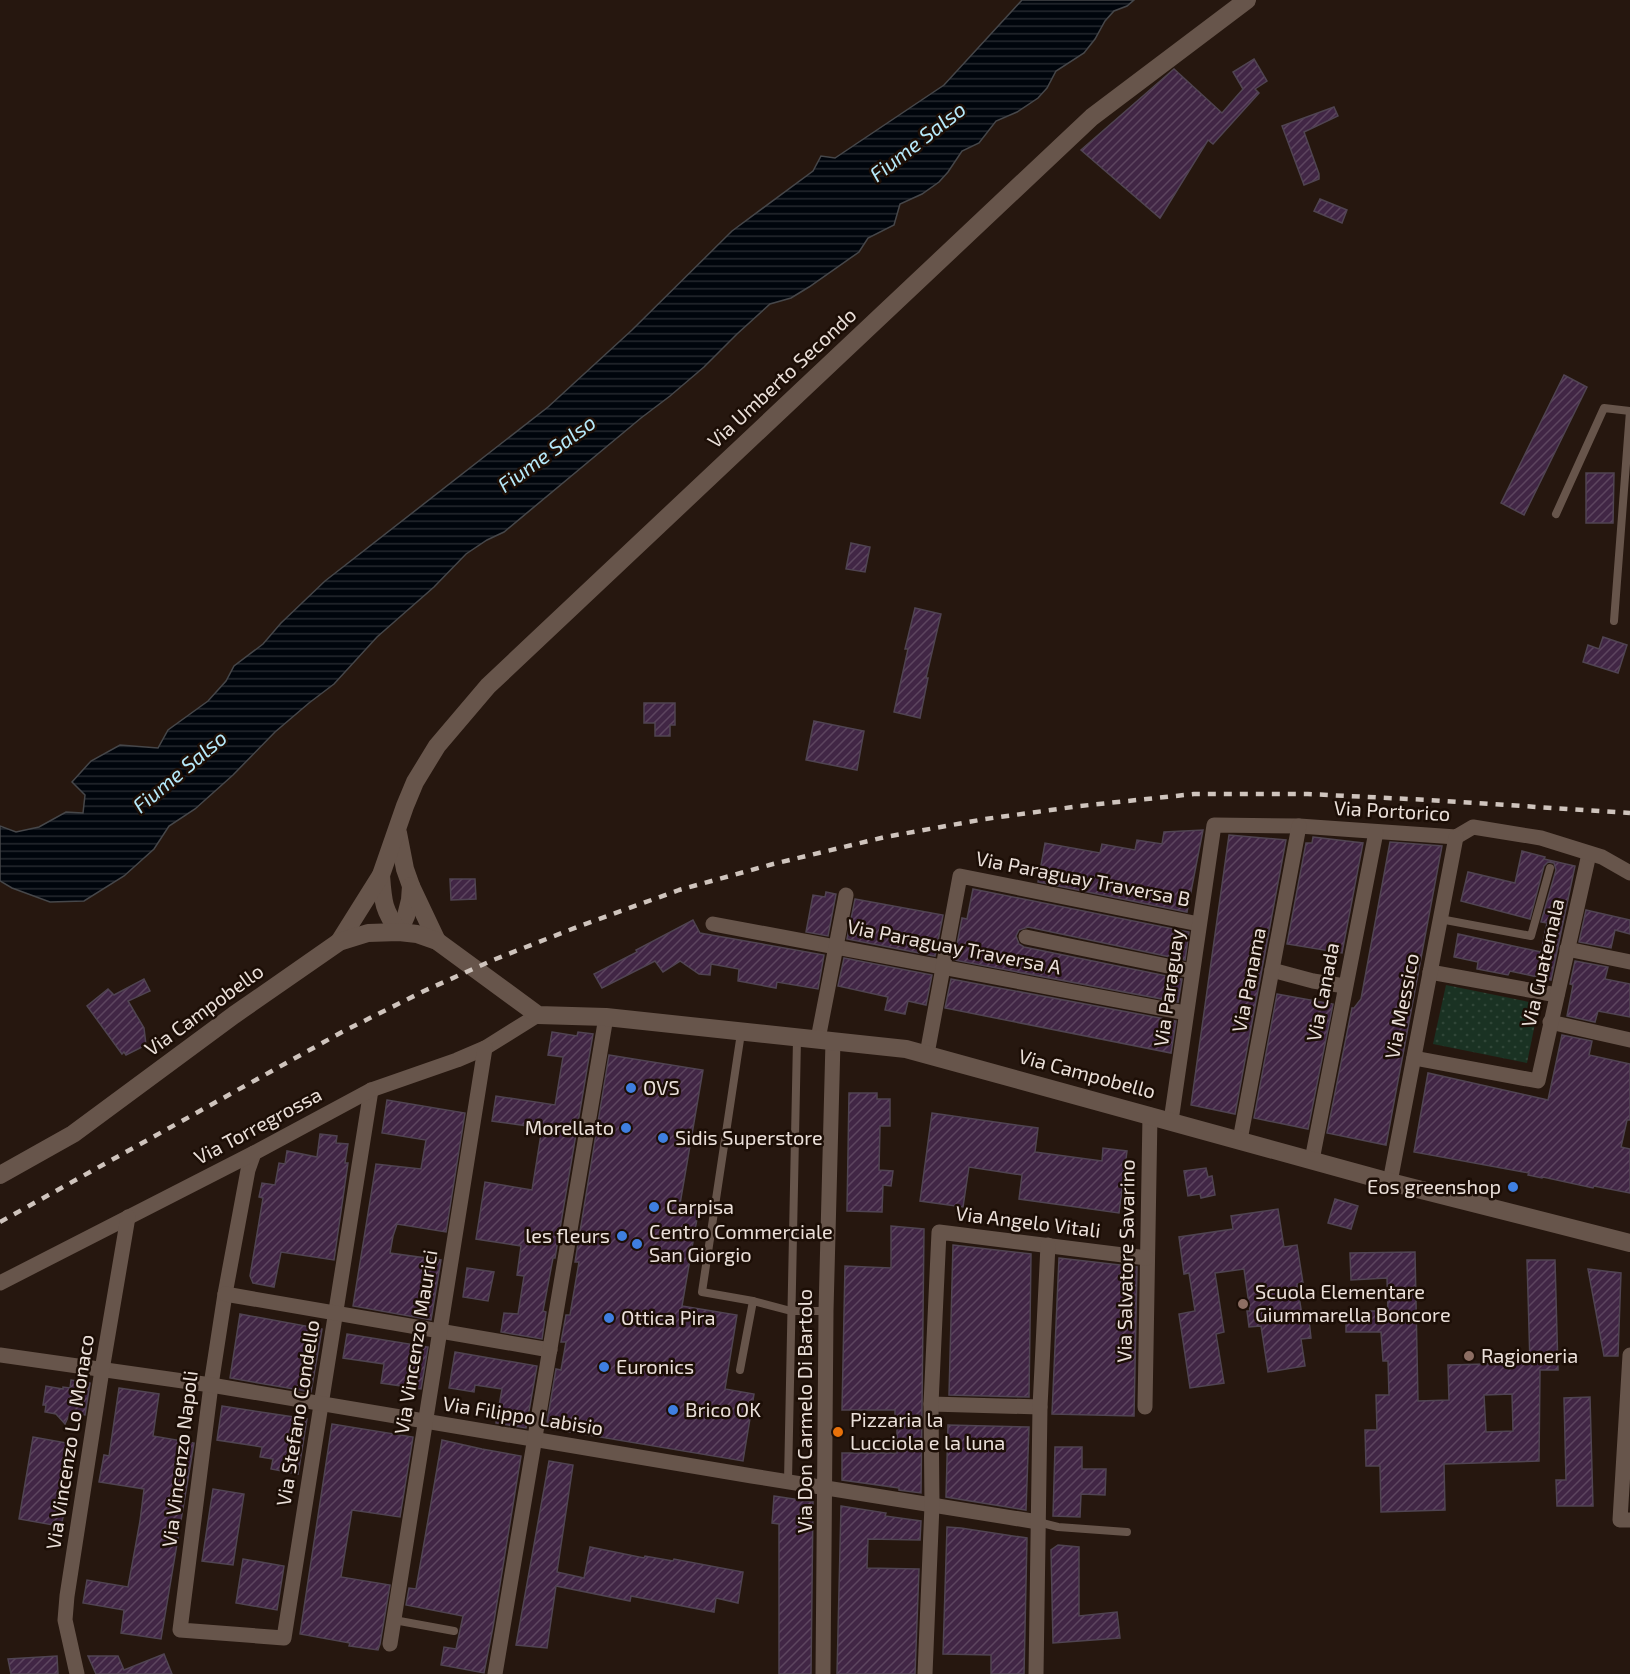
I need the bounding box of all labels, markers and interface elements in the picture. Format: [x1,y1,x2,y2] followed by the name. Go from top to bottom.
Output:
[864,96,970,186] water label: Fiume Salso
[702,302,861,452] street label: Via Umberto Secondo
[492,409,600,497] water label: Fiume Salso
[127,724,231,817] water label: Fiume Salso
[1333,795,1451,825] street label: Via Portorico
[974,845,1192,911] street label: Via Paraguay Traversa B
[1516,896,1568,1029] street label: Via Guatemala
[845,913,1064,979] street label: Via Paraguay Traversa A
[1226,925,1270,1034] street label: Via Panama
[1148,927,1188,1048] street label: Via Paraguay
[1301,940,1343,1043] street label: Via Canada
[1379,951,1423,1061] street label: Via Messico
[139,958,267,1060] street label: Via Campobello
[1016,1043,1158,1103] street label: Via Campobello
[643,1075,680,1099] place label: OVS
[190,1081,325,1169] street label: Via Torregrossa
[624,1081,638,1095] marker: OVS
[525,1115,614,1139] place label: Morellato
[619,1121,633,1135] marker: Morellato
[675,1125,823,1149] place label: Sidis Superstore
[656,1131,670,1145] marker: Sidis Superstore
[1111,1159,1139,1363] street label: Via Salvatore Savarino
[1367,1174,1501,1198] place label: Eos greenshop
[1506,1180,1520,1194] marker: Eos greenshop
[666,1194,734,1218] place label: Carpisa
[647,1200,661,1214] marker: Carpisa
[954,1200,1102,1242] street label: Via Angelo Vitali
[649,1219,833,1266] place label: Centro Commerciale San Giorgio
[525,1223,610,1247] place label: les fleurs
[615,1229,629,1243] marker: les fleurs
[630,1237,644,1251] marker: Centro Commerciale San Giorgio
[389,1248,441,1436] street label: Via Vincenzo Maurici
[1255,1279,1451,1326] place label: Scuola Elementare Giummarella Boncore
[792,1289,816,1533] street label: Via Don Carmelo Di Bartolo
[1236,1297,1250,1311] marker: Scuola Elementare Giummarella Boncore
[621,1305,716,1329] place label: Ottica Pira
[602,1311,616,1325] marker: Ottica Pira
[270,1318,324,1508] street label: Via Stefano Condello
[40,1333,98,1551] street label: Via Vincenzo Lo Monaco
[1481,1343,1578,1367] place label: Ragioneria
[1462,1349,1476,1363] marker: Ragioneria
[616,1354,694,1378] place label: Euronics
[597,1360,611,1374] marker: Euronics
[156,1369,202,1549] street label: Via Vincenzo Napoli
[441,1390,605,1440] street label: Via Filippo Labisio
[685,1397,761,1421] place label: Brico OK
[666,1403,680,1417] marker: Brico OK
[850,1407,1005,1454] place label: Pizzaria la Lucciola e la luna
[831,1425,845,1439] marker: Pizzaria la Lucciola e la luna

